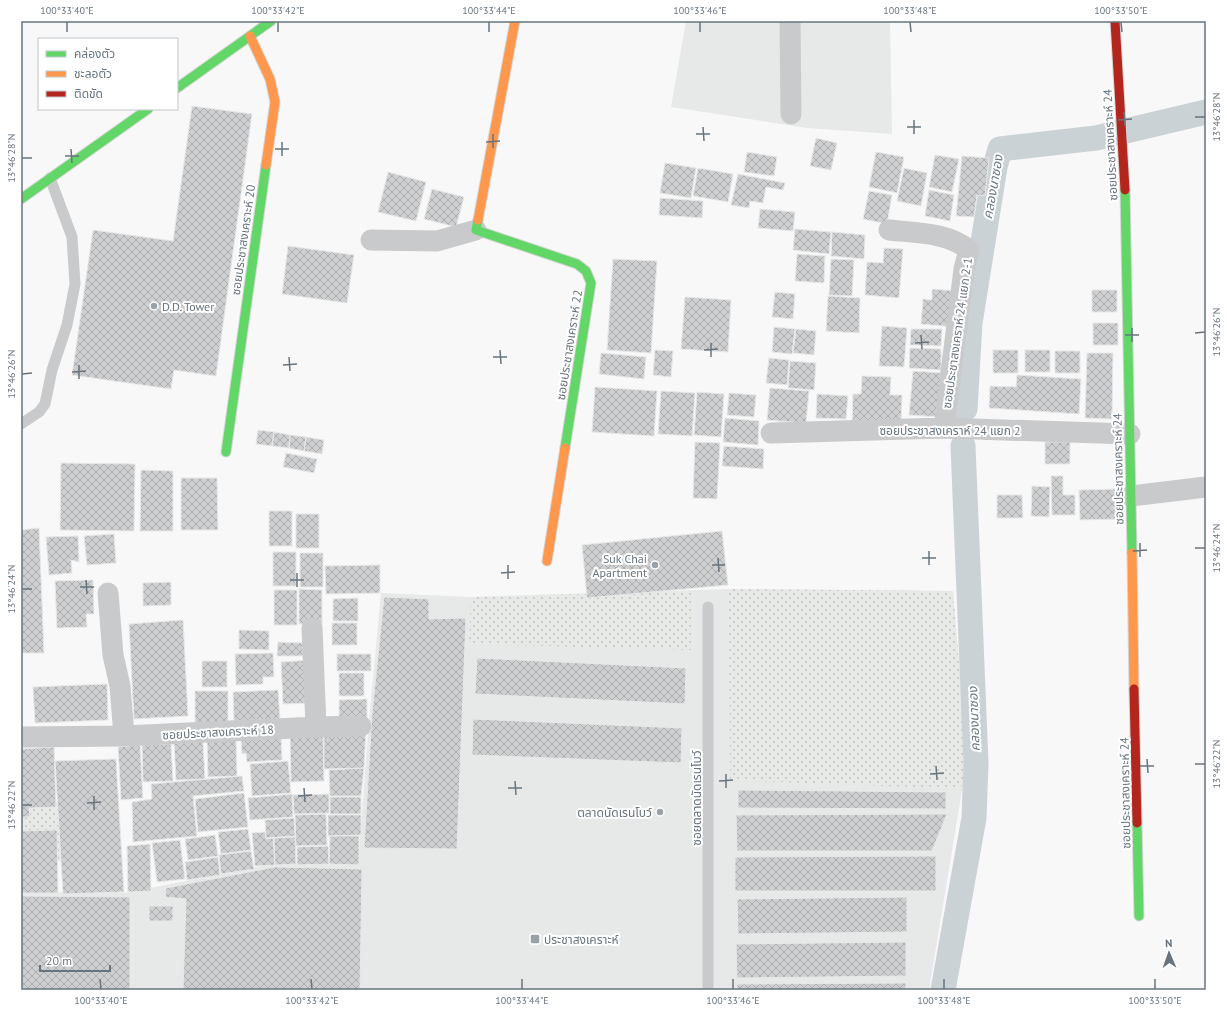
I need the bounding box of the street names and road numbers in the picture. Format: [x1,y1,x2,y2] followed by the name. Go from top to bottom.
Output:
[1100,88,1120,201] street label: ซอยประชาสงเคราะห์ 24
[228,183,258,296] street label: ซอยประชาสงเคราะห์ 20
[939,257,975,409] street label: ซอยประชาสงเคราห์ 24 แยก 2-1
[553,289,585,401] street label: ซอยประชาสงเคราะห์ 22
[1110,413,1126,525] street label: ซอยประชาสงเคราะห์ 24
[879,423,1021,438] street label: ซอยประชาสงเคราห์ 24 แยก 2
[162,722,274,742] street label: ซอยประชาสงเคราะห์ 18
[1117,737,1133,849] street label: ซอยประชาสงเคราะห์ 24
[689,750,704,846] street label: ซอยตลาดนัดเรนโบว์

